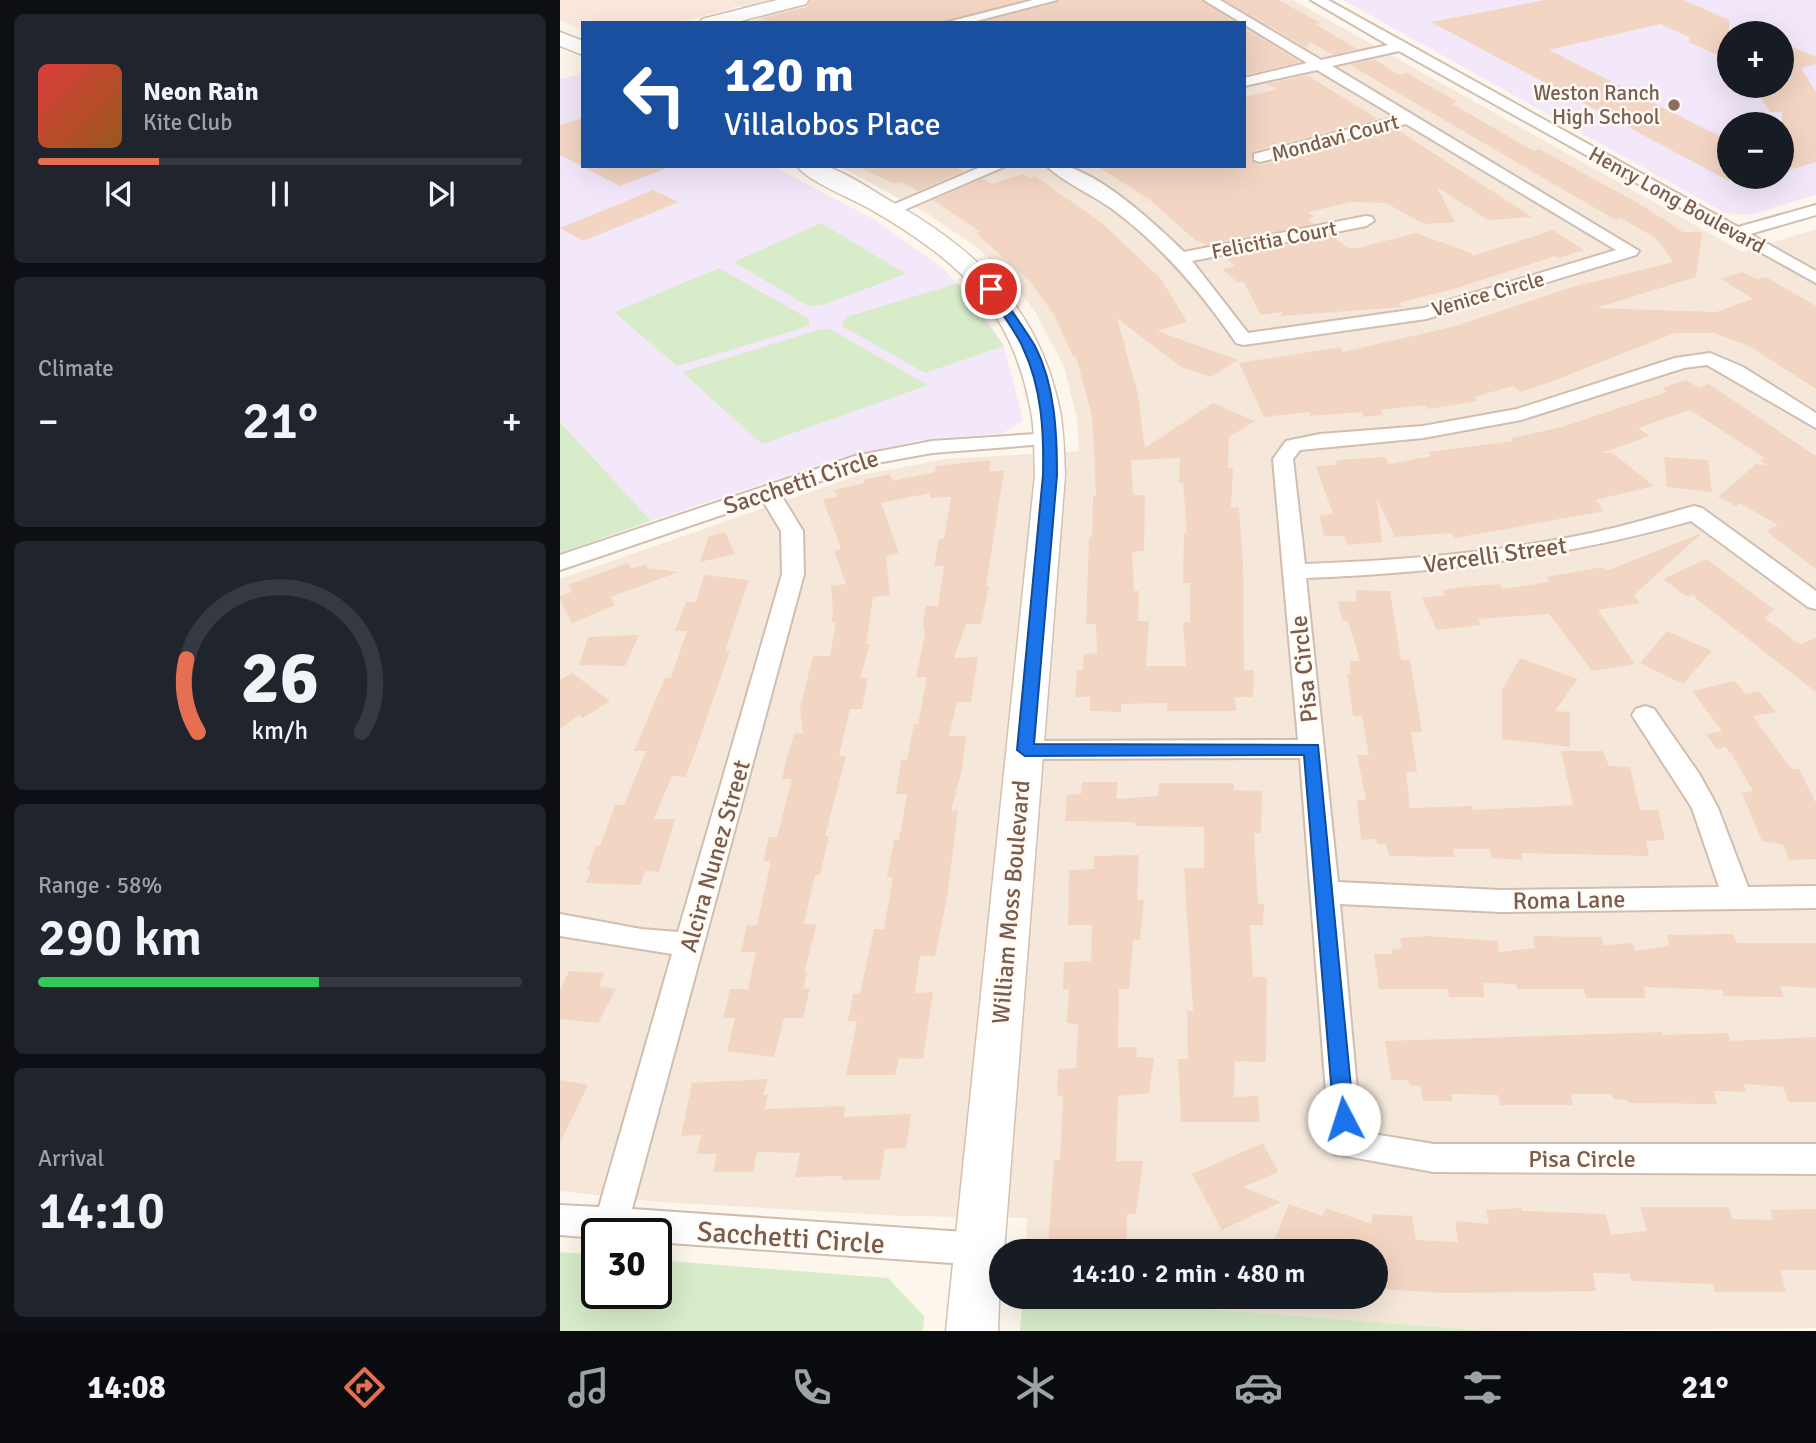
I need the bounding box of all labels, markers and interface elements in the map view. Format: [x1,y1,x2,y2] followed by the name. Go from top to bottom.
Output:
[1717,21,1794,189] map controls
[1717,21,1794,98] button: +
[724,45,854,105] text: 120 m
[609,49,700,140] icon: left
[143,76,259,108] text: Neon Rain
[1533,80,1660,130] place label: Weston Ranch High School
[1666,97,1682,113] marker: Weston Ranch High School
[724,105,941,144] text: Villalobos Place
[143,108,232,137] text: Kite Club
[1268,109,1402,167] street label: Mondavi Court
[1717,112,1794,189] button: −
[1584,141,1770,259] street label: Henry Long Boulevard
[100,175,138,213] icon: previous
[261,175,299,213] icon: pause
[422,175,460,213] icon: next
[1209,215,1339,265] street label: Felicitia Court
[961,259,1021,319] pin
[1429,266,1547,322] street label: Venice Circle
[972,270,1010,308] icon: arrive
[38,354,114,383] text: Climate
[242,389,318,453] text: 21°
[38,398,59,445] text: −
[501,398,522,445] text: +
[720,443,882,521] street label: Sacchetti Circle
[1422,530,1568,580] street label: Vercelli Street
[1283,614,1325,724] street label: Pisa Circle
[241,634,319,723] text: 26
[252,714,308,745] text: km/h
[673,756,757,956] street label: Alcira Nunez Street
[985,779,1037,1025] street label: William Moss Boulevard
[38,871,162,900] text: Range · 58%
[1512,884,1626,916] street label: Roma Lane
[38,906,202,970] text: 290 km
[1307,1082,1381,1156] position arrow
[38,1144,104,1173] text: Arrival
[1528,1144,1636,1174] street label: Pisa Circle
[38,1179,165,1243] text: 14:10
[696,1214,886,1262] street label: Sacchetti Circle
[581,1218,672,1309] speed limit sign: 30
[1072,1258,1305,1290] text: 14:10 · 2 min · 480 m
[340,1363,389,1412] icon: directions
[564,1363,613,1412] icon: music
[787,1363,836,1412] icon: phone
[1011,1363,1060,1412] icon: climate
[1234,1363,1283,1412] icon: car
[1458,1363,1507,1412] icon: filters
[87,1368,166,1407] text: 14:08
[1681,1368,1729,1407] text: 21°

